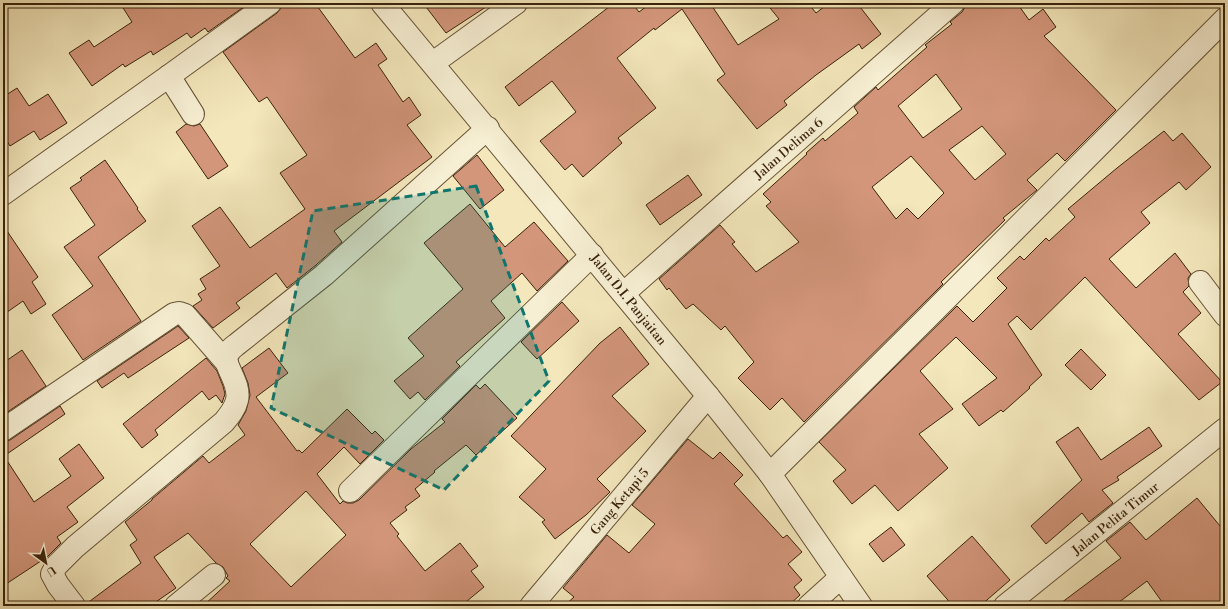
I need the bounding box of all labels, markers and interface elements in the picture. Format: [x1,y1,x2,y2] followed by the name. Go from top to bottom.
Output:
[750,114,827,184] street label: Jalan Delima 6
[586,250,670,349] street label: Jalan D.I. Panjaitan
[587,465,652,538] street label: Gang Ketapi 5
[1068,479,1163,559] street label: Jalan Pelita Timur
[26,543,66,583] north arrow
[43,562,58,579] text: U

